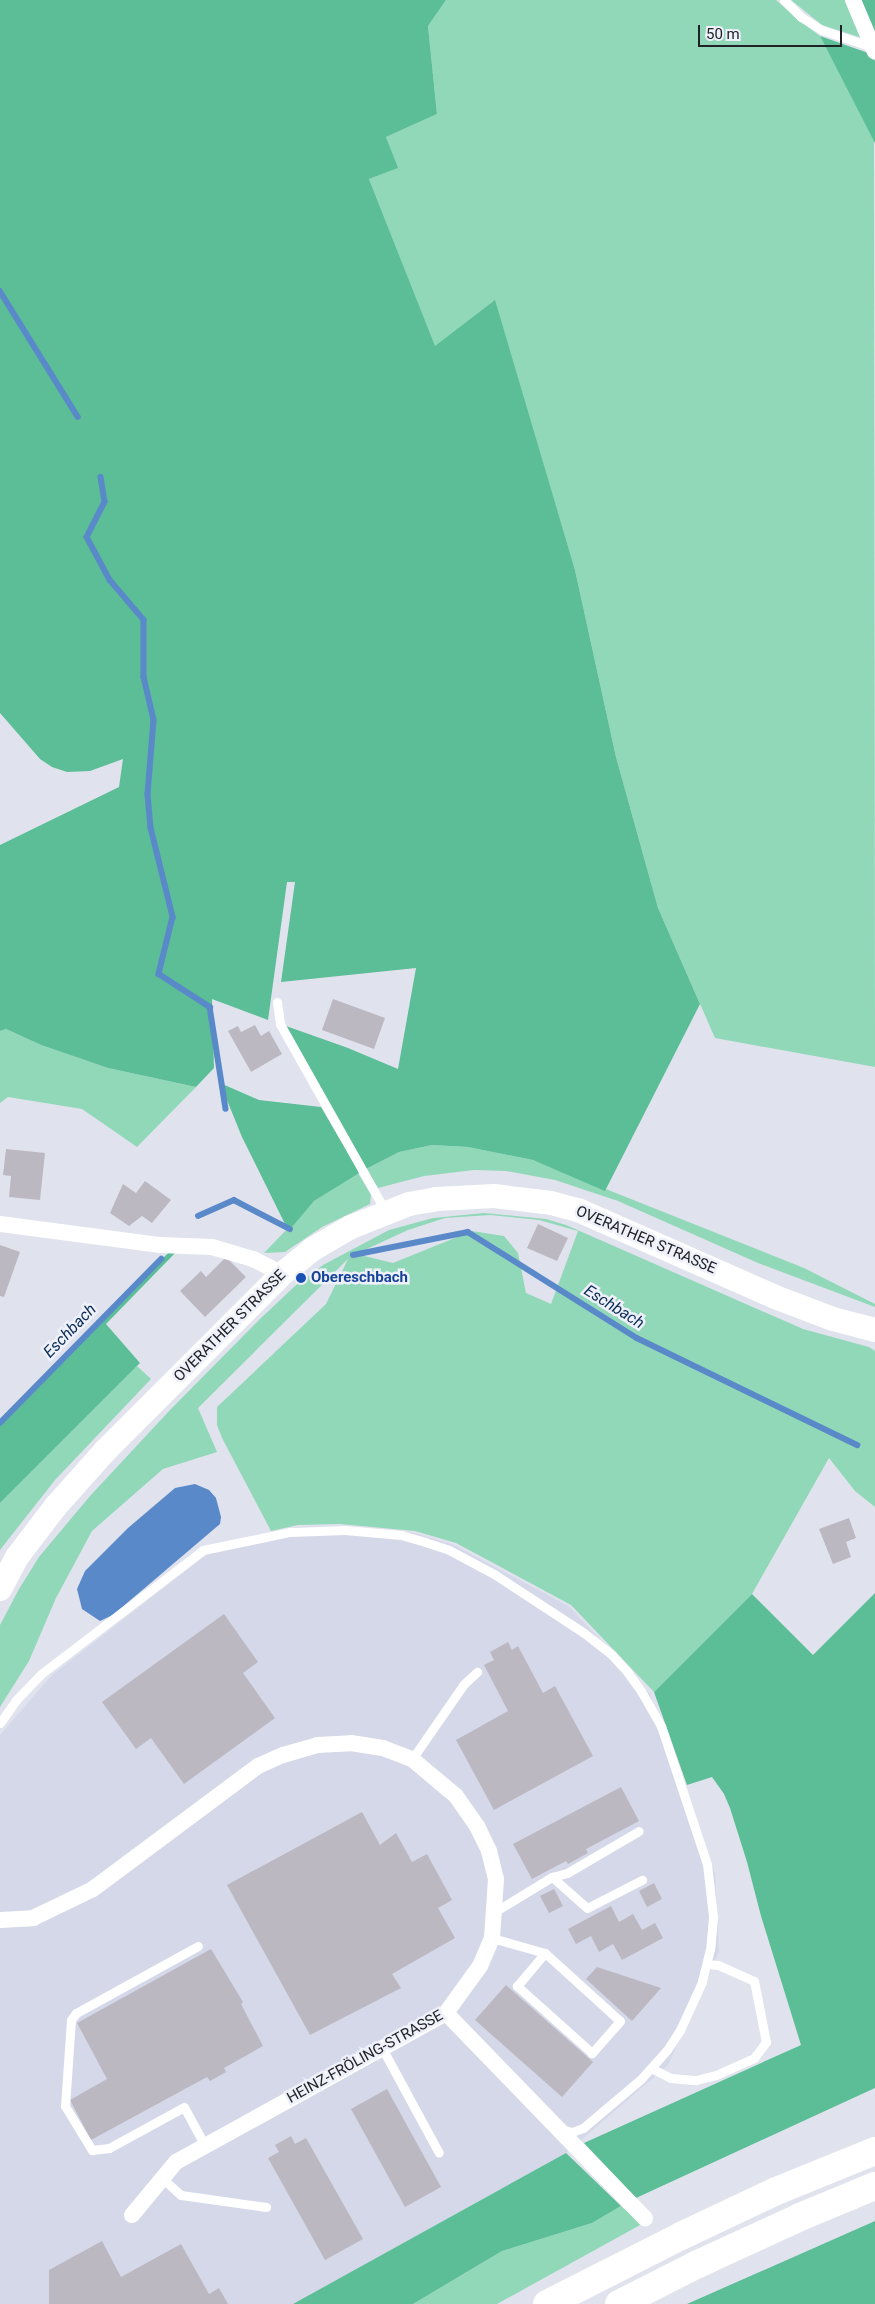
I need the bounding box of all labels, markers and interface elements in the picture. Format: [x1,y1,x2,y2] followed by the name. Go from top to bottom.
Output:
[700,15,844,47] scale bar
[706,25,740,43] text: 50 m
[573,1202,719,1278] street label: OVERATHER STRASSE
[170,1266,290,1386] street label: OVERATHER STRASSE
[311,1269,408,1287] place label: Obereschbach
[295,1272,307,1284] marker: Obereschbach
[580,1281,648,1333] water label: Eschbach
[40,1300,100,1362] water label: Eschbach
[284,2007,446,2107] street label: HEINZ-FRÖLING-STRASSE

